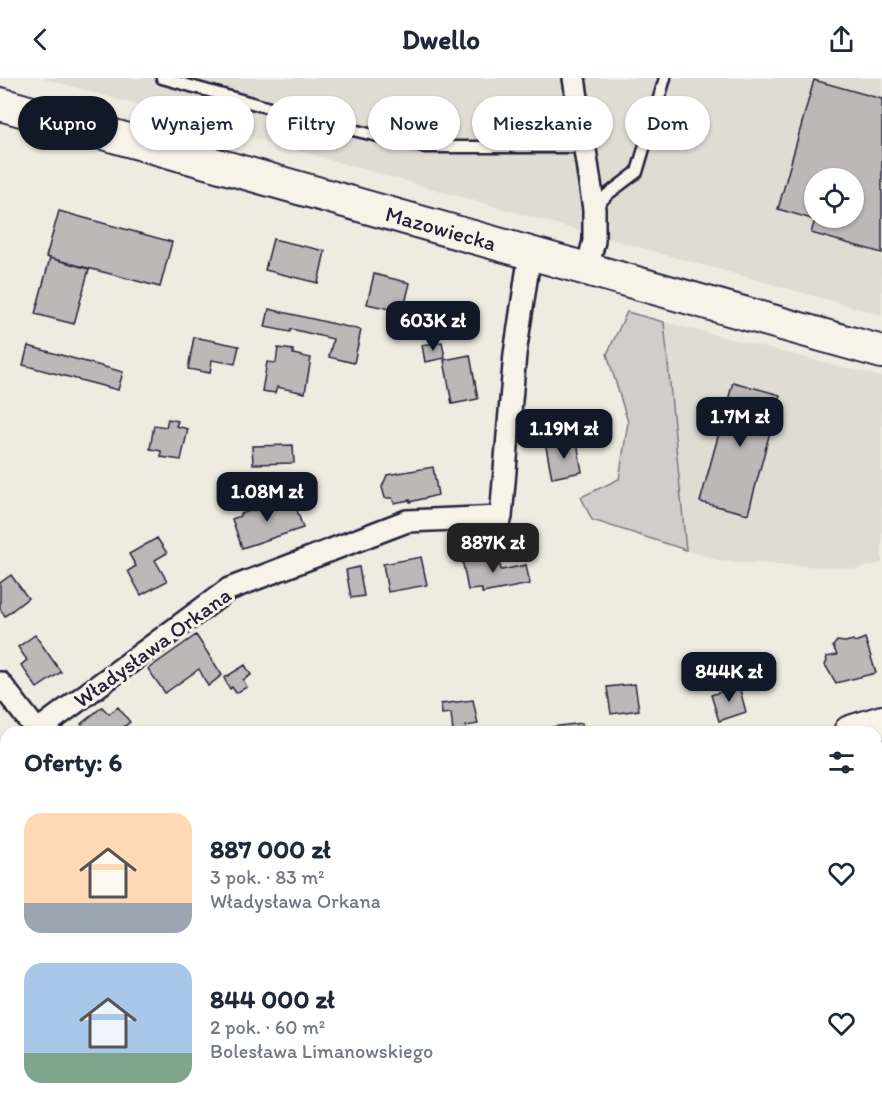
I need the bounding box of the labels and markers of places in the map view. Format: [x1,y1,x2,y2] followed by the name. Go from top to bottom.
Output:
[378,301,488,352] pin: 603K zł
[685,397,795,448] pin: 1.7M zł
[502,409,626,460] pin: 1.19M zł
[205,472,329,523] pin: 1.08M zł
[438,523,548,574] pin: 887K zł
[674,652,784,703] pin: 844K zł

